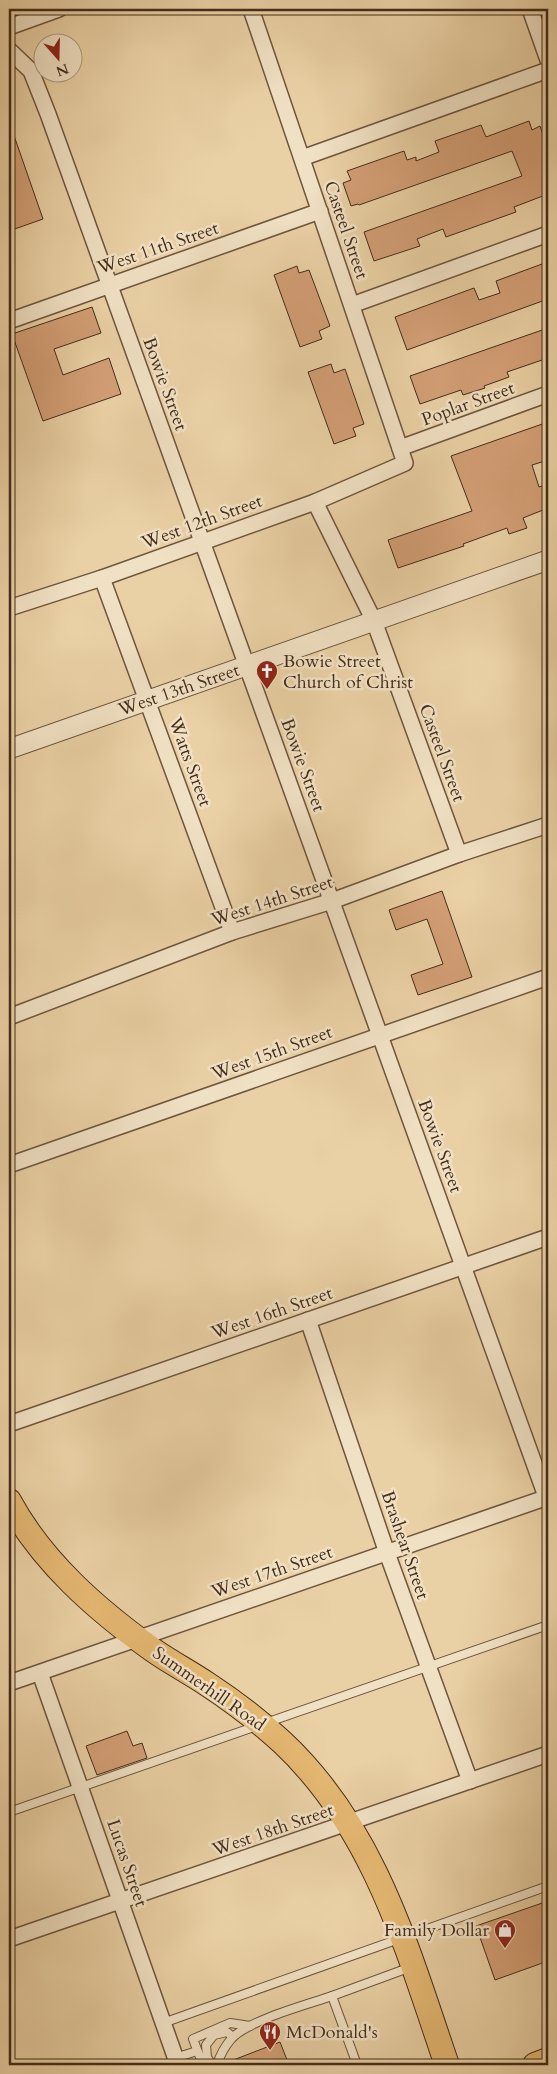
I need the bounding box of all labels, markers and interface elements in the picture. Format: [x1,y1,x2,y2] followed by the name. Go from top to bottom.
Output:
[32,32,82,82] north arrow
[53,59,71,81] text: N
[318,178,375,283] street label: Casteel Street
[93,215,222,281] street label: West 11th Street
[137,334,194,435] street label: Bowie Street
[418,376,518,432] street label: Poplar Street
[137,488,266,556] street label: West 12th Street
[283,649,413,695] place label: Bowie Street Church of Christ
[114,657,243,723] street label: West 13th Street
[255,659,279,690] church icon: Bowie Street Church of Christ
[413,701,471,806] street label: Casteel Street
[162,713,218,810] street label: Watts Street
[275,715,332,816] street label: Bowie Street
[207,869,336,933] street label: West 14th Street
[207,1019,336,1087] street label: West 15th Street
[412,1096,469,1197] street label: Bowie Street
[207,1280,336,1346] street label: West 16th Street
[375,1487,435,1603] street label: Brashear Street
[207,1539,336,1605] street label: West 17th Street
[148,1641,271,1737] street label: Summerhill Road
[208,1797,337,1863] street label: West 18th Street
[100,1816,154,1910] street label: Lucas Street
[384,1918,489,1943] place label: Family Dollar
[493,1918,517,1949] shop icon: Family Dollar
[258,2020,282,2051] restaurant icon: McDonald's
[286,2020,378,2045] place label: McDonald's

